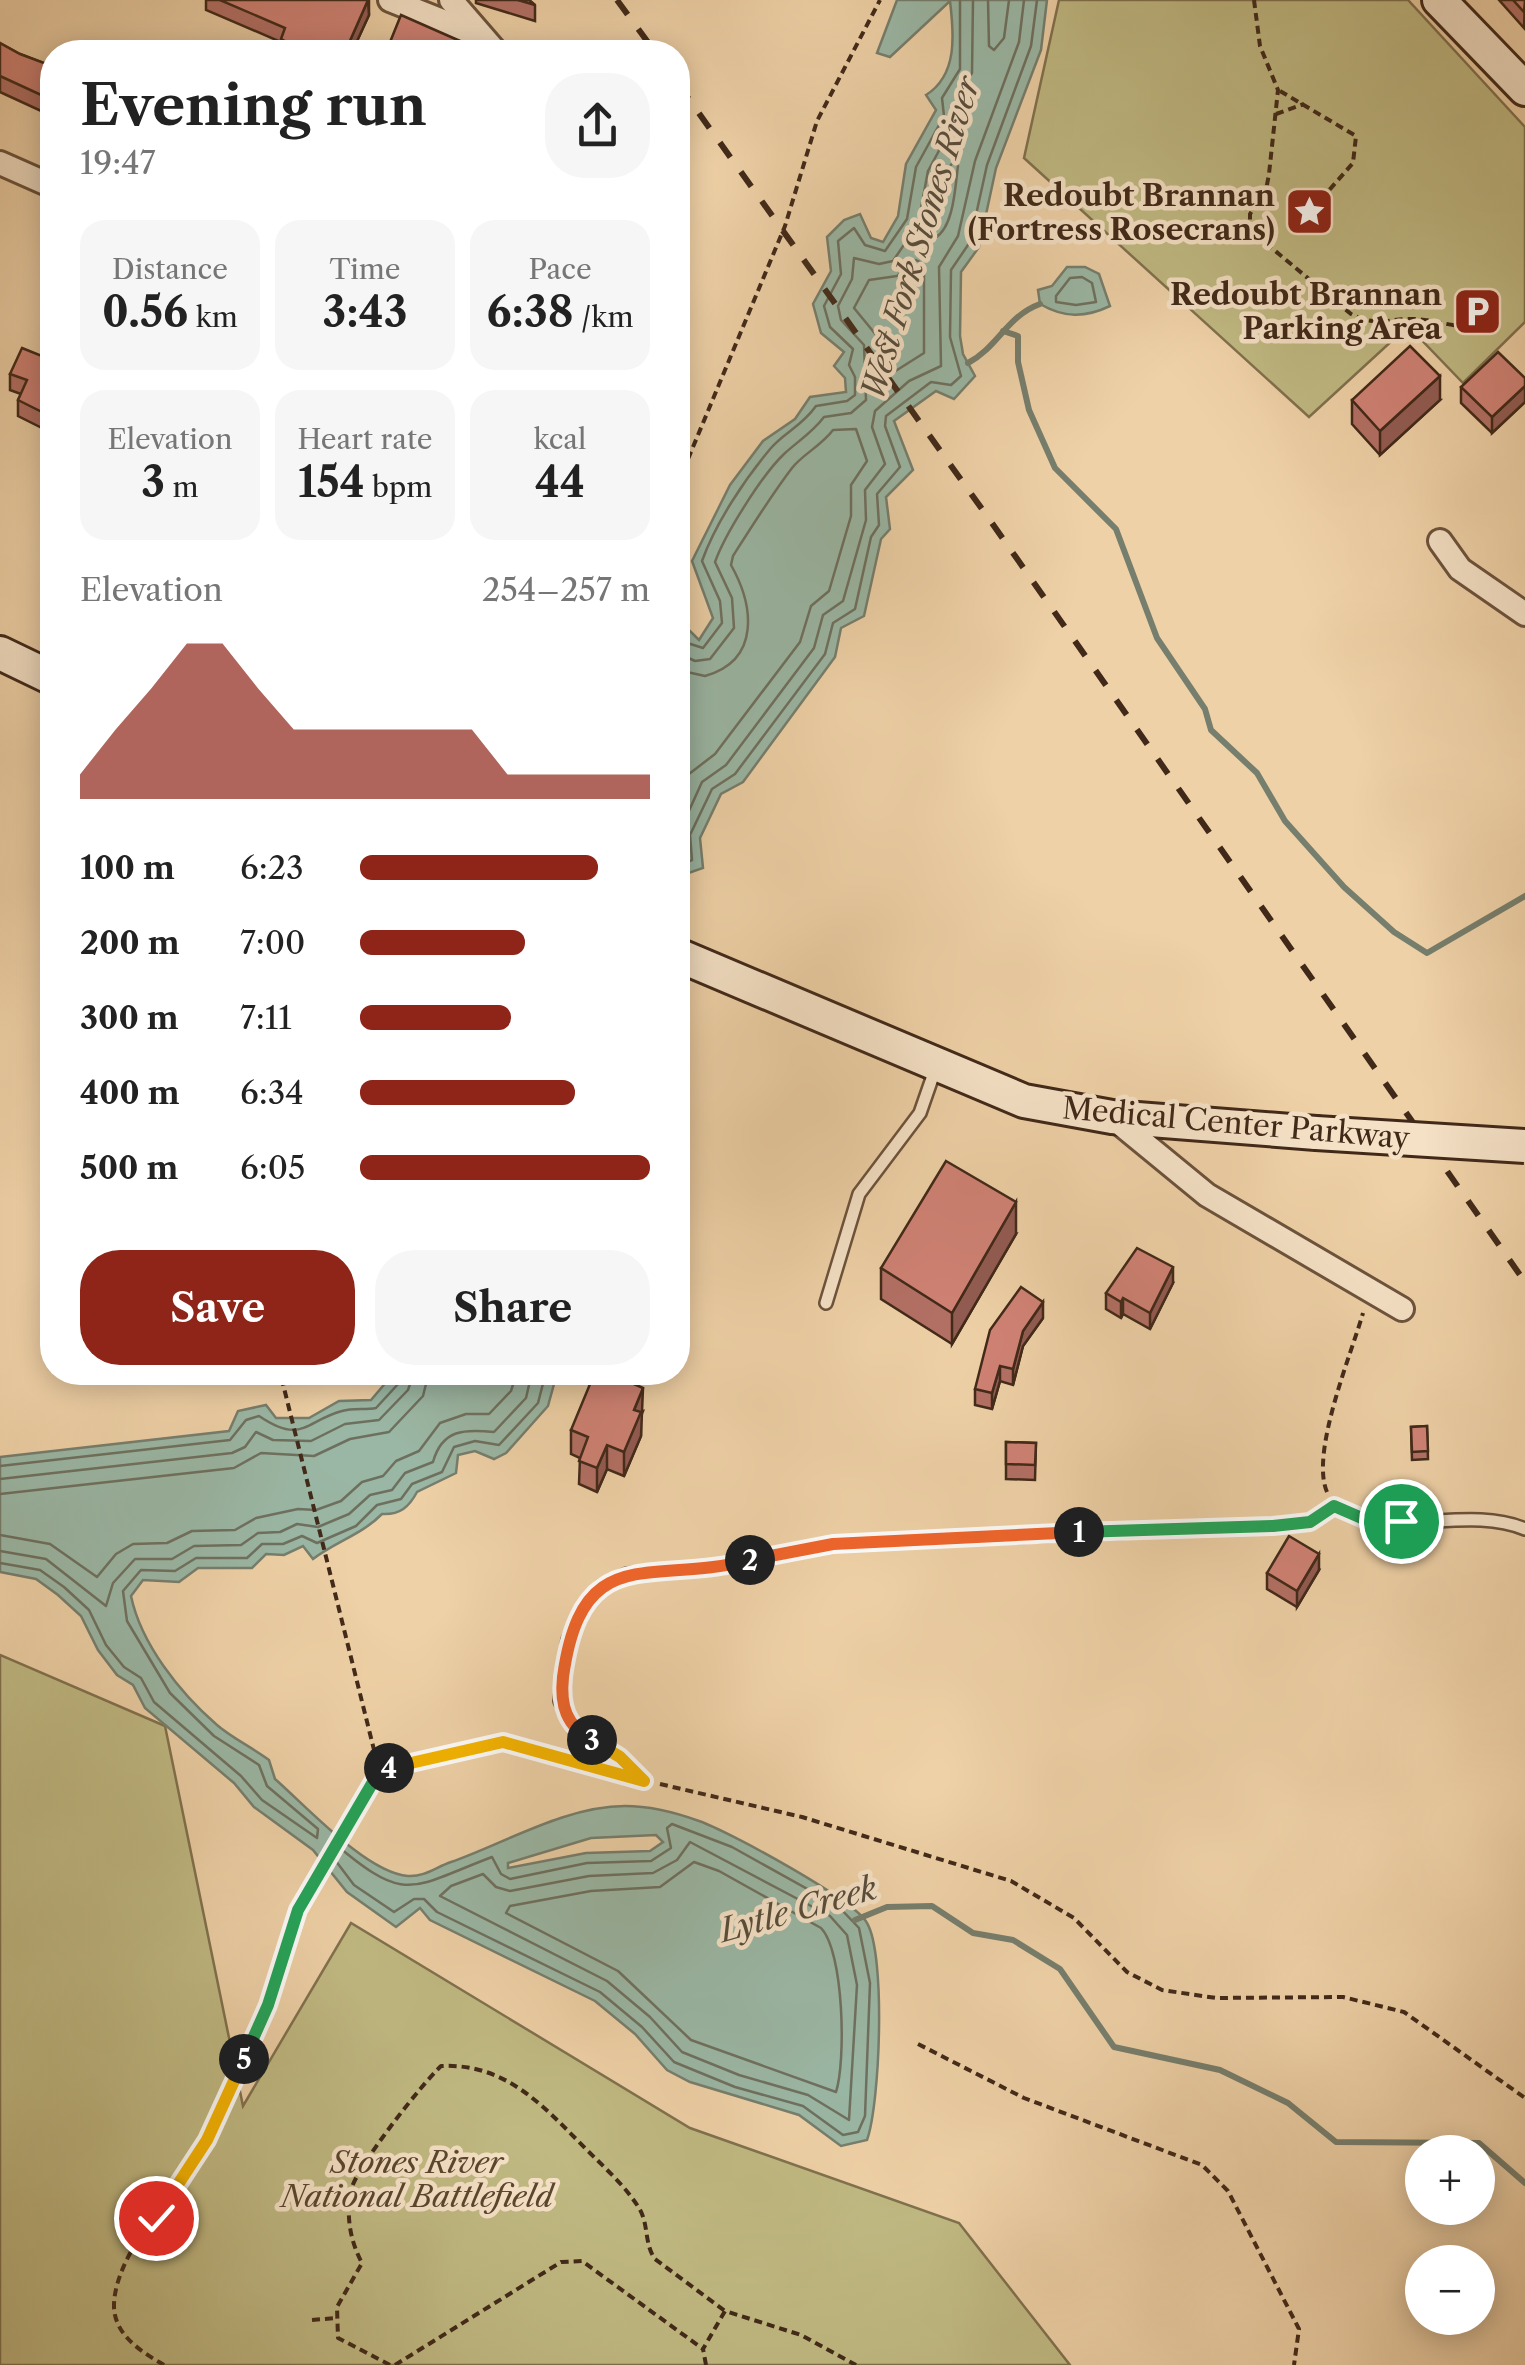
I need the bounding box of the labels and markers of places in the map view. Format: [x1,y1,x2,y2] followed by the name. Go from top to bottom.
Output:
[968,177,1275,248] place label: Redoubt Brannan (Fortress Rosecrans)
[1284,186,1336,238] place icon: Redoubt Brannan (Fortress Rosecrans)
[1170,276,1443,347] place label: Redoubt Brannan Parking Area
[1451,285,1503,337] parking icon: Redoubt Brannan Parking Area
[1359,1479,1444,1564] pin
[1054,1507,1104,1557] pin: 1
[725,1535,775,1585] pin: 2
[567,1715,617,1765] pin: 3
[364,1743,414,1793] pin: 4
[219,2034,269,2084] pin: 5
[114,2176,199,2261] pin

